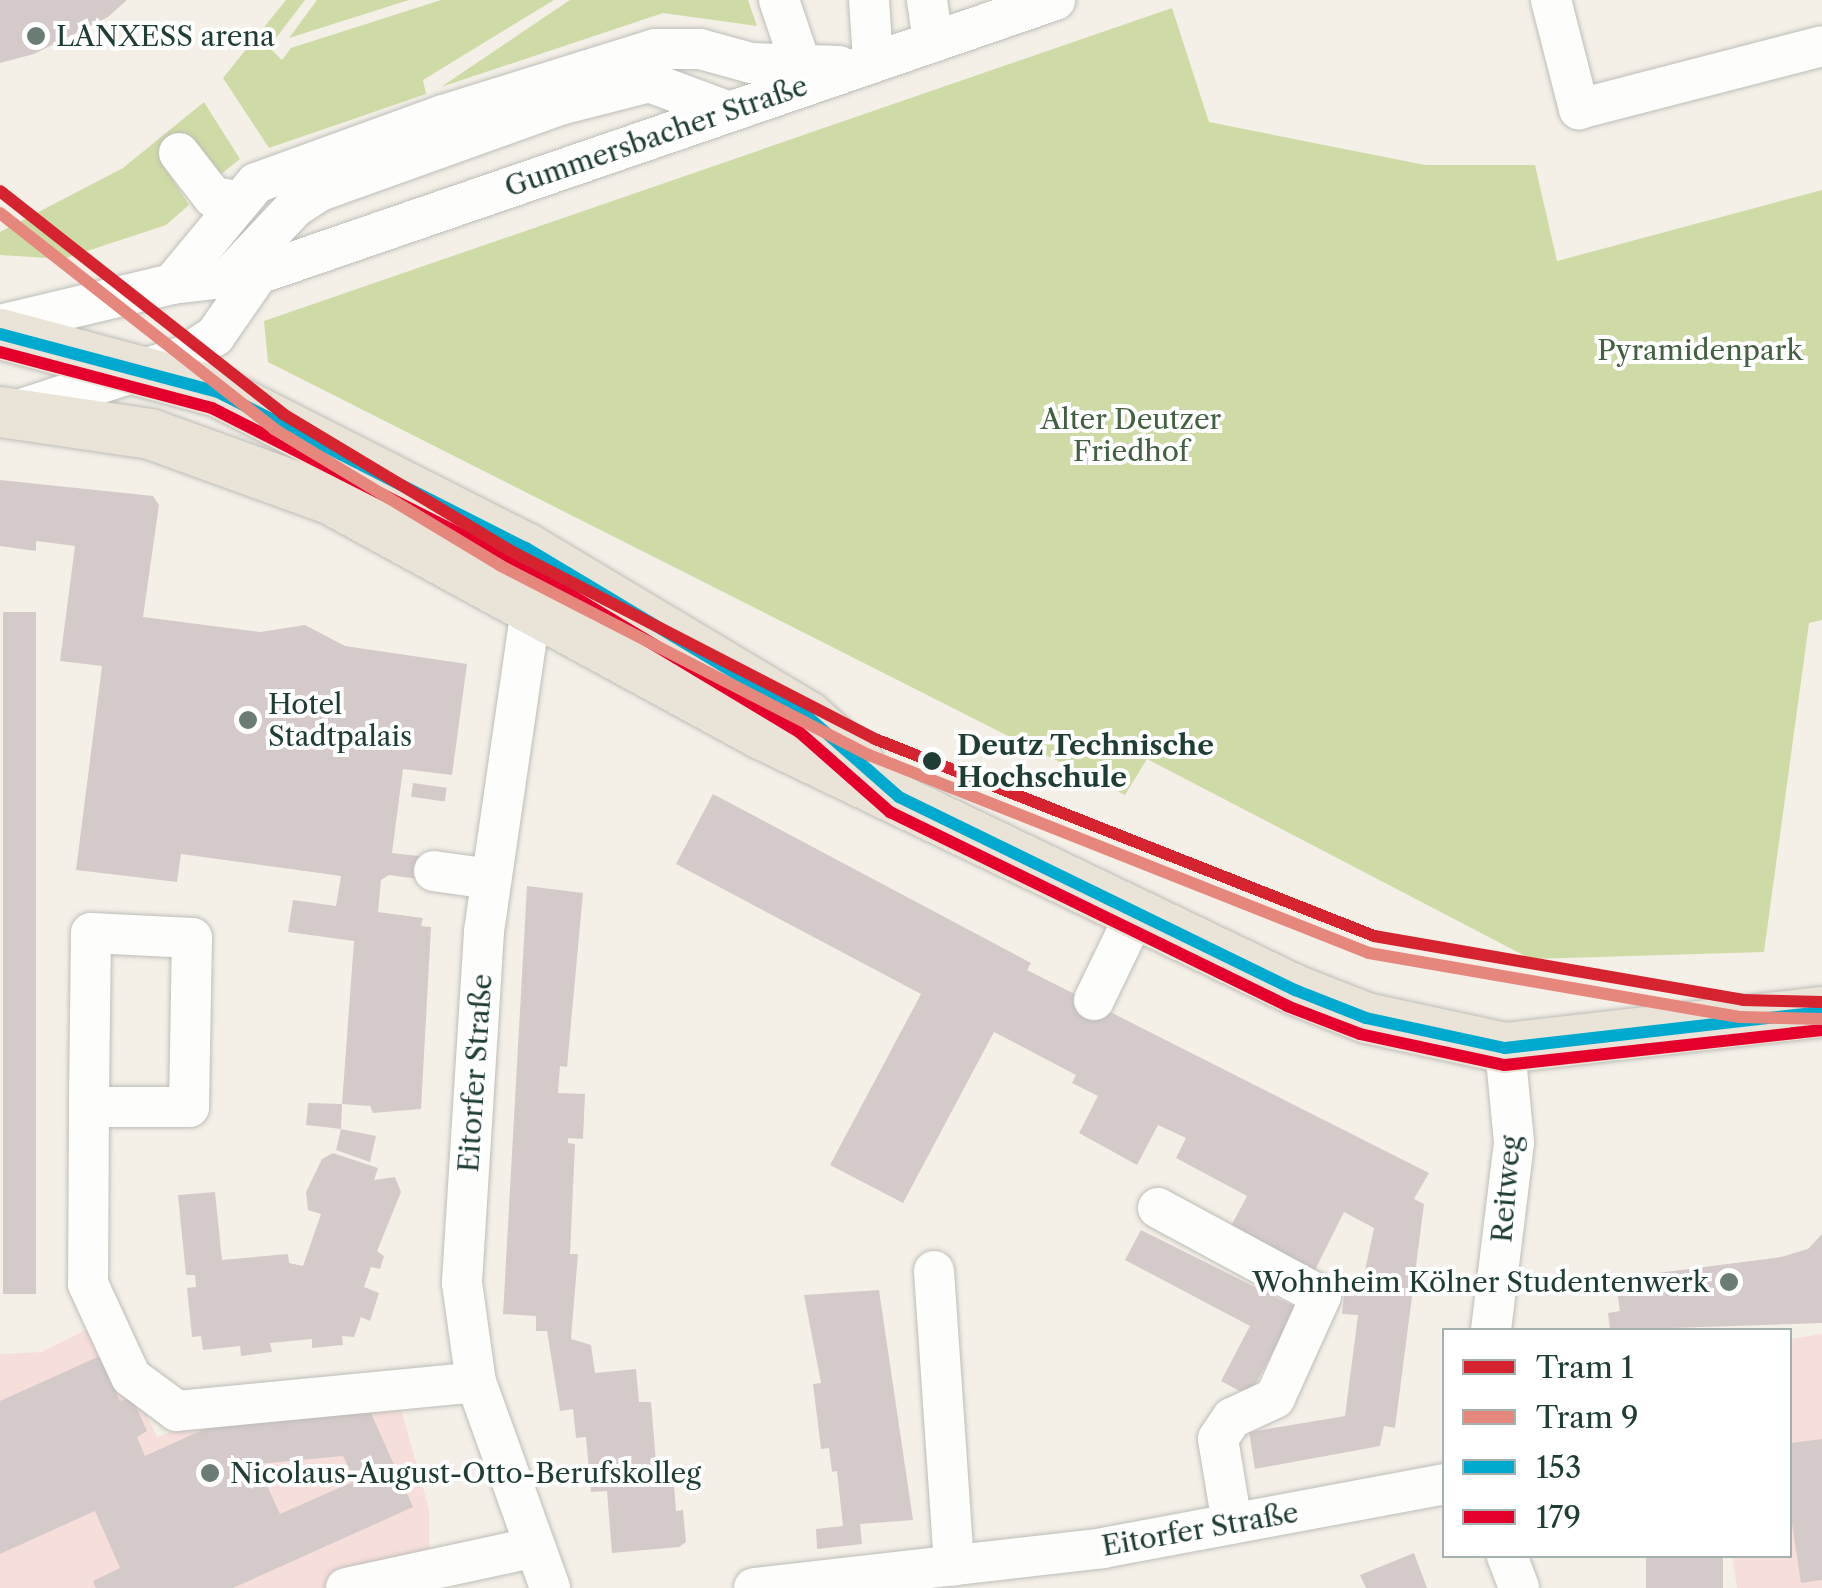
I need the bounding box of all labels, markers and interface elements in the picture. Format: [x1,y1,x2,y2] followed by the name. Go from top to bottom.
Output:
[56,19,275,53] place label: LANXESS arena
[25,25,47,47] marker: LANXESS arena
[500,68,812,204] street label: Gummersbacher Straße
[1597,333,1803,367] park label: Pyramidenpark
[1040,402,1222,468] park label: Alter Deutzer Friedhof
[268,687,412,753] place label: Hotel Stadtpalais
[237,709,259,731] marker: Hotel Stadtpalais
[957,728,1215,794] place label: Deutz Technische Hochschule
[916,745,948,777] marker: Deutz Technische Hochschule
[451,972,499,1174] street label: Eitorfer Straße
[1485,1134,1527,1244] street label: Reitweg
[1252,1265,1709,1299] place label: Wohnheim Kölner Studentenwerk
[1718,1271,1740,1293] marker: Wohnheim Kölner Studentenwerk
[1442,1328,1792,1558] legend
[1536,1349,1634,1386] text: Tram 1
[1536,1399,1638,1436] text: Tram 9
[1536,1449,1581,1486] text: 153
[230,1456,701,1490] place label: Nicolaus-August-Otto-Berufskolleg
[199,1462,221,1484] marker: Nicolaus-August-Otto-Berufskolleg
[1099,1495,1301,1563] street label: Eitorfer Straße
[1536,1499,1581,1536] text: 179

